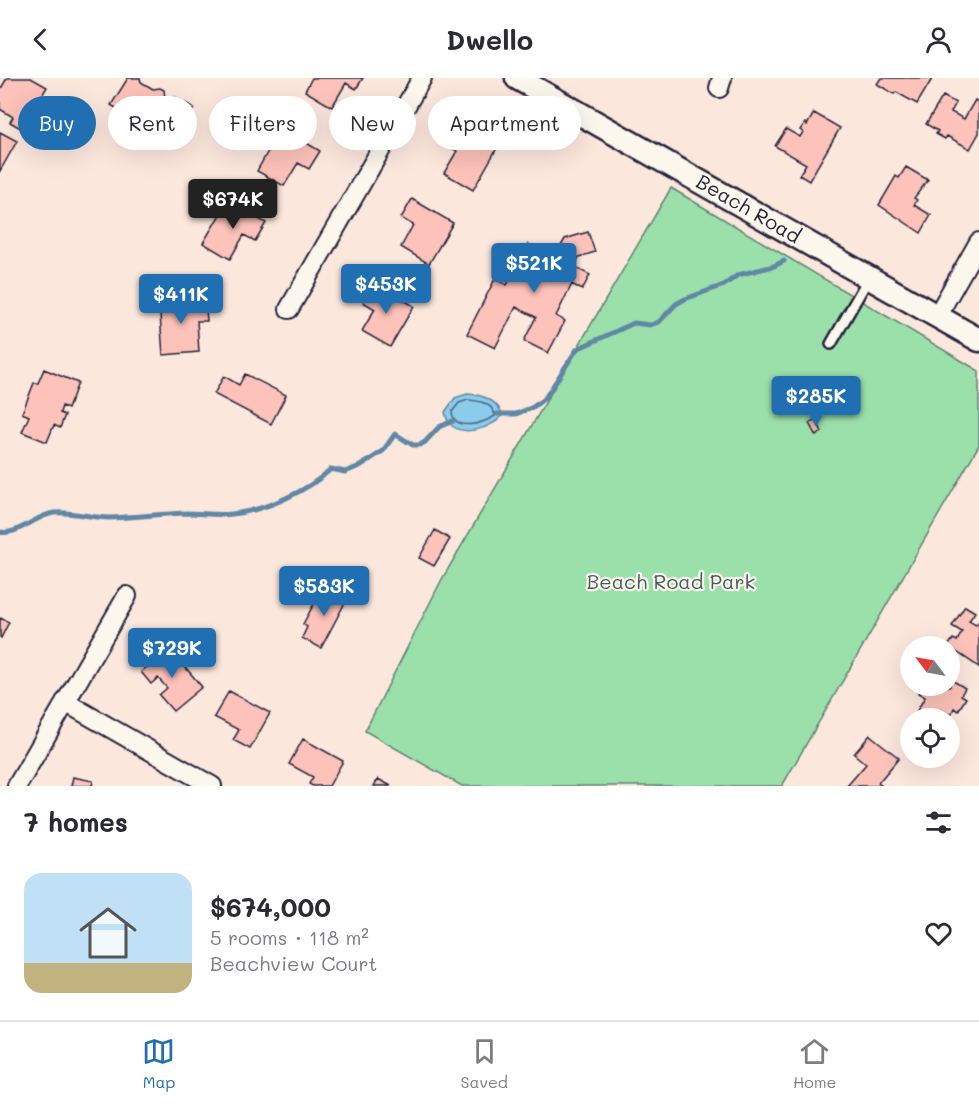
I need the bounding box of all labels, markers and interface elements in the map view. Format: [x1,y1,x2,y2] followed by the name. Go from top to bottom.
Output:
[446,22,533,57] text: Dwello
[24,23,57,56] icon: back
[922,23,955,56] icon: person
[18,96,96,150] chip: Buy
[108,96,197,150] chip: Rent
[209,96,317,150] chip: Filters
[329,96,416,150] chip: New
[428,96,581,150] chip: Apartment
[692,168,806,248] street label: Beach Road
[191,179,275,230] pin: $674K
[202,185,264,211] text: $674K
[492,243,576,294] pin: $521K
[505,249,563,275] text: $521K
[344,264,428,315] pin: $453K
[355,270,417,296] text: $453K
[139,274,223,325] pin: $411K
[153,280,209,306] text: $411K
[774,376,858,427] pin: $285K
[786,382,846,408] text: $285K
[282,566,366,617] pin: $583K
[587,568,755,594] park label: Beach Road Park
[293,572,355,598] text: $583K
[130,628,214,679] pin: $729K
[142,634,202,660] text: $729K
[900,636,960,696] north arrow
[900,636,960,768] map controls
[900,708,960,768] button: locate
[24,805,128,839] text: 7 homes
[922,806,955,839] icon: filters
[210,890,331,924] text: $674,000
[72,897,144,969] icon: home
[922,917,955,950] icon: heart
[210,924,369,950] text: 5 rooms · 118 m²
[210,950,377,976] text: Beachview Court
[142,1035,175,1092] tab: Map
[460,1035,508,1092] tab: Saved
[793,1035,836,1092] tab: Home

